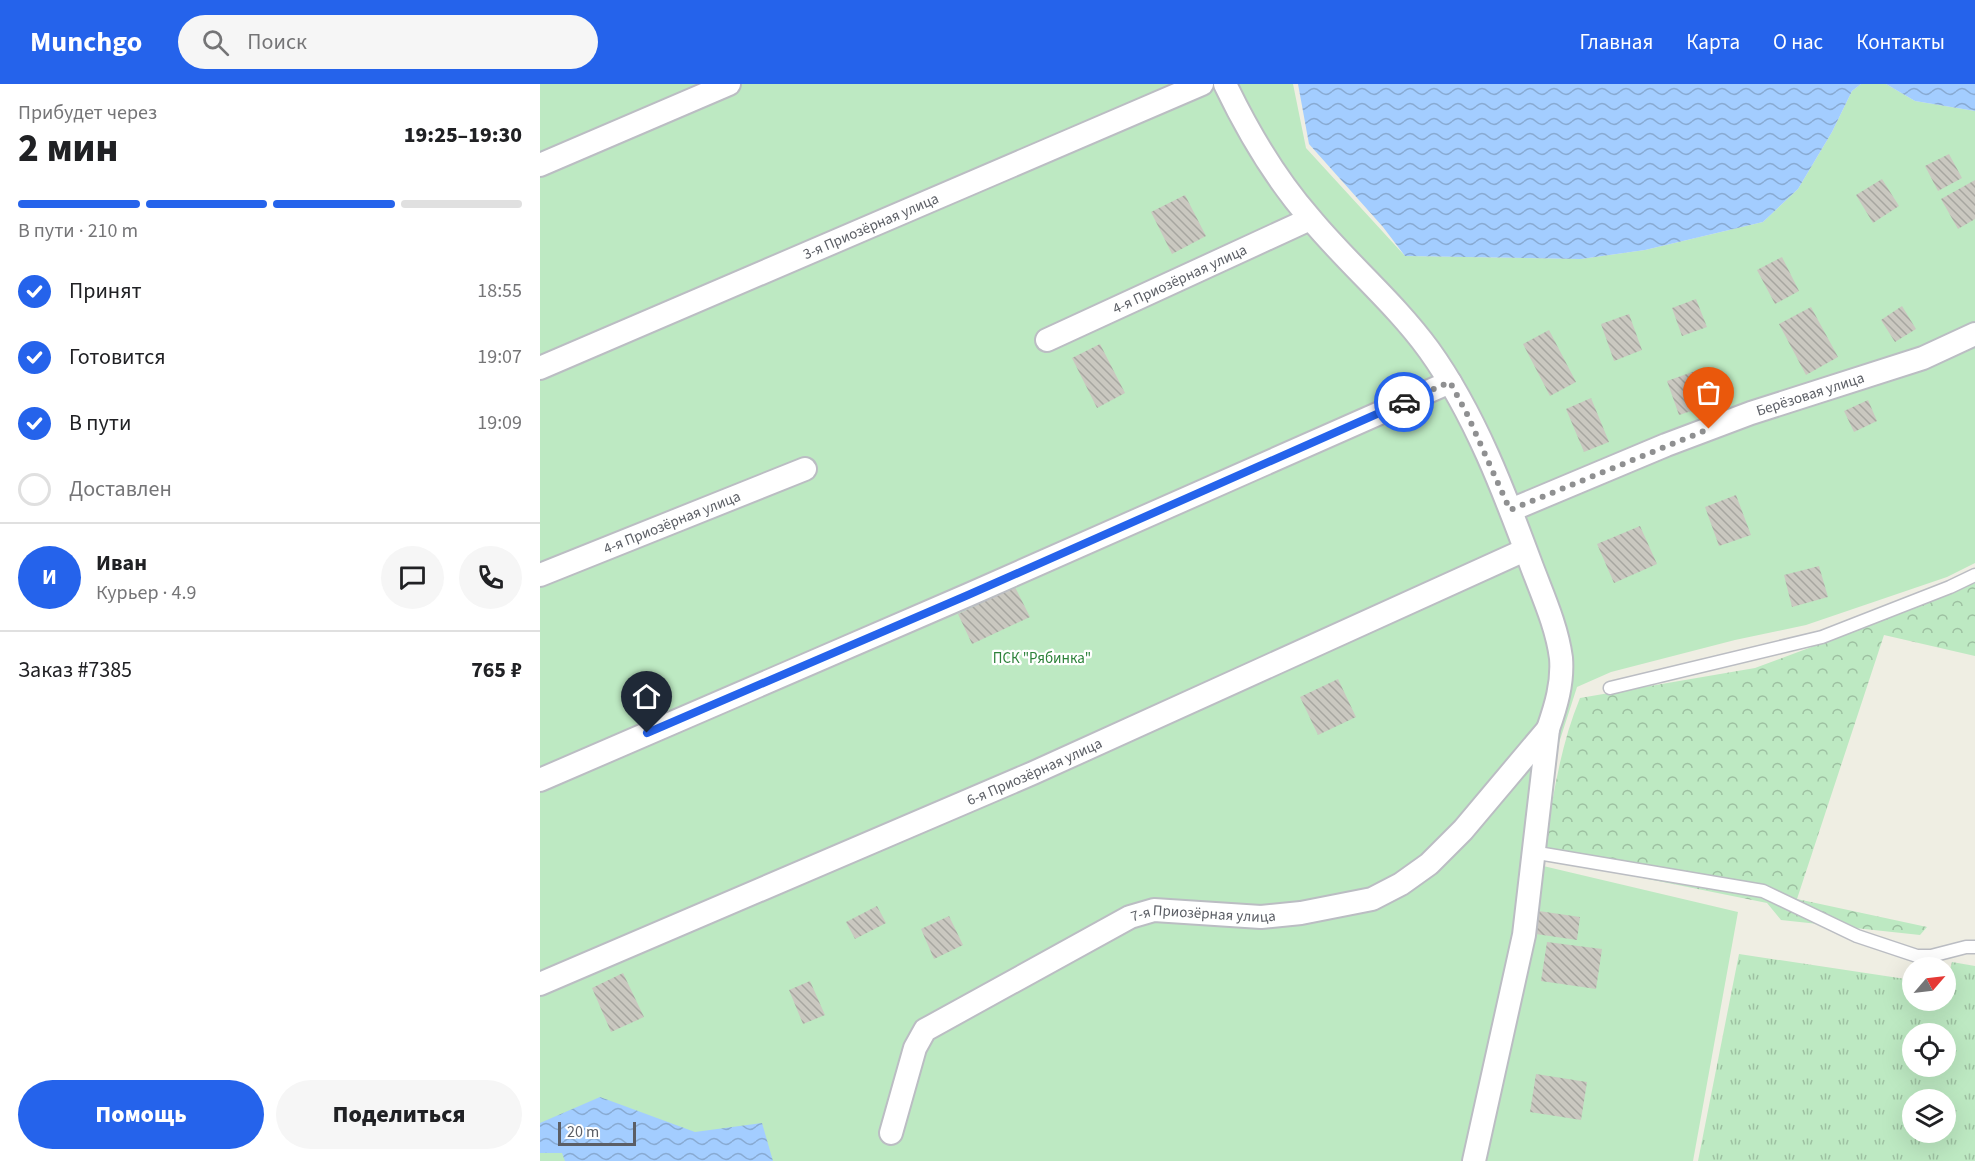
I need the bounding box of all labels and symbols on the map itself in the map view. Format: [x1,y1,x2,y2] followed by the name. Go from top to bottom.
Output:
[800,188,942,264] street label: 3-я Приозёрная улица
[1109,239,1250,319] street label: 4-я Приозёрная улица
[1683,367,1734,429] pin
[1754,367,1867,421] street label: Берёзовая улица
[1374,372,1434,432] courier
[600,485,743,559] street label: 4-я Приозёрная улица
[993,648,1091,669] park label: ПСК "Рябинка"
[621,671,672,733] pin
[963,733,1105,811] street label: 6-я Приозёрная улица
[1128,899,1277,928] street label: 7-я Приозёрная улица
[1902,957,1956,1011] north arrow
[558,1119,636,1146] scale bar

